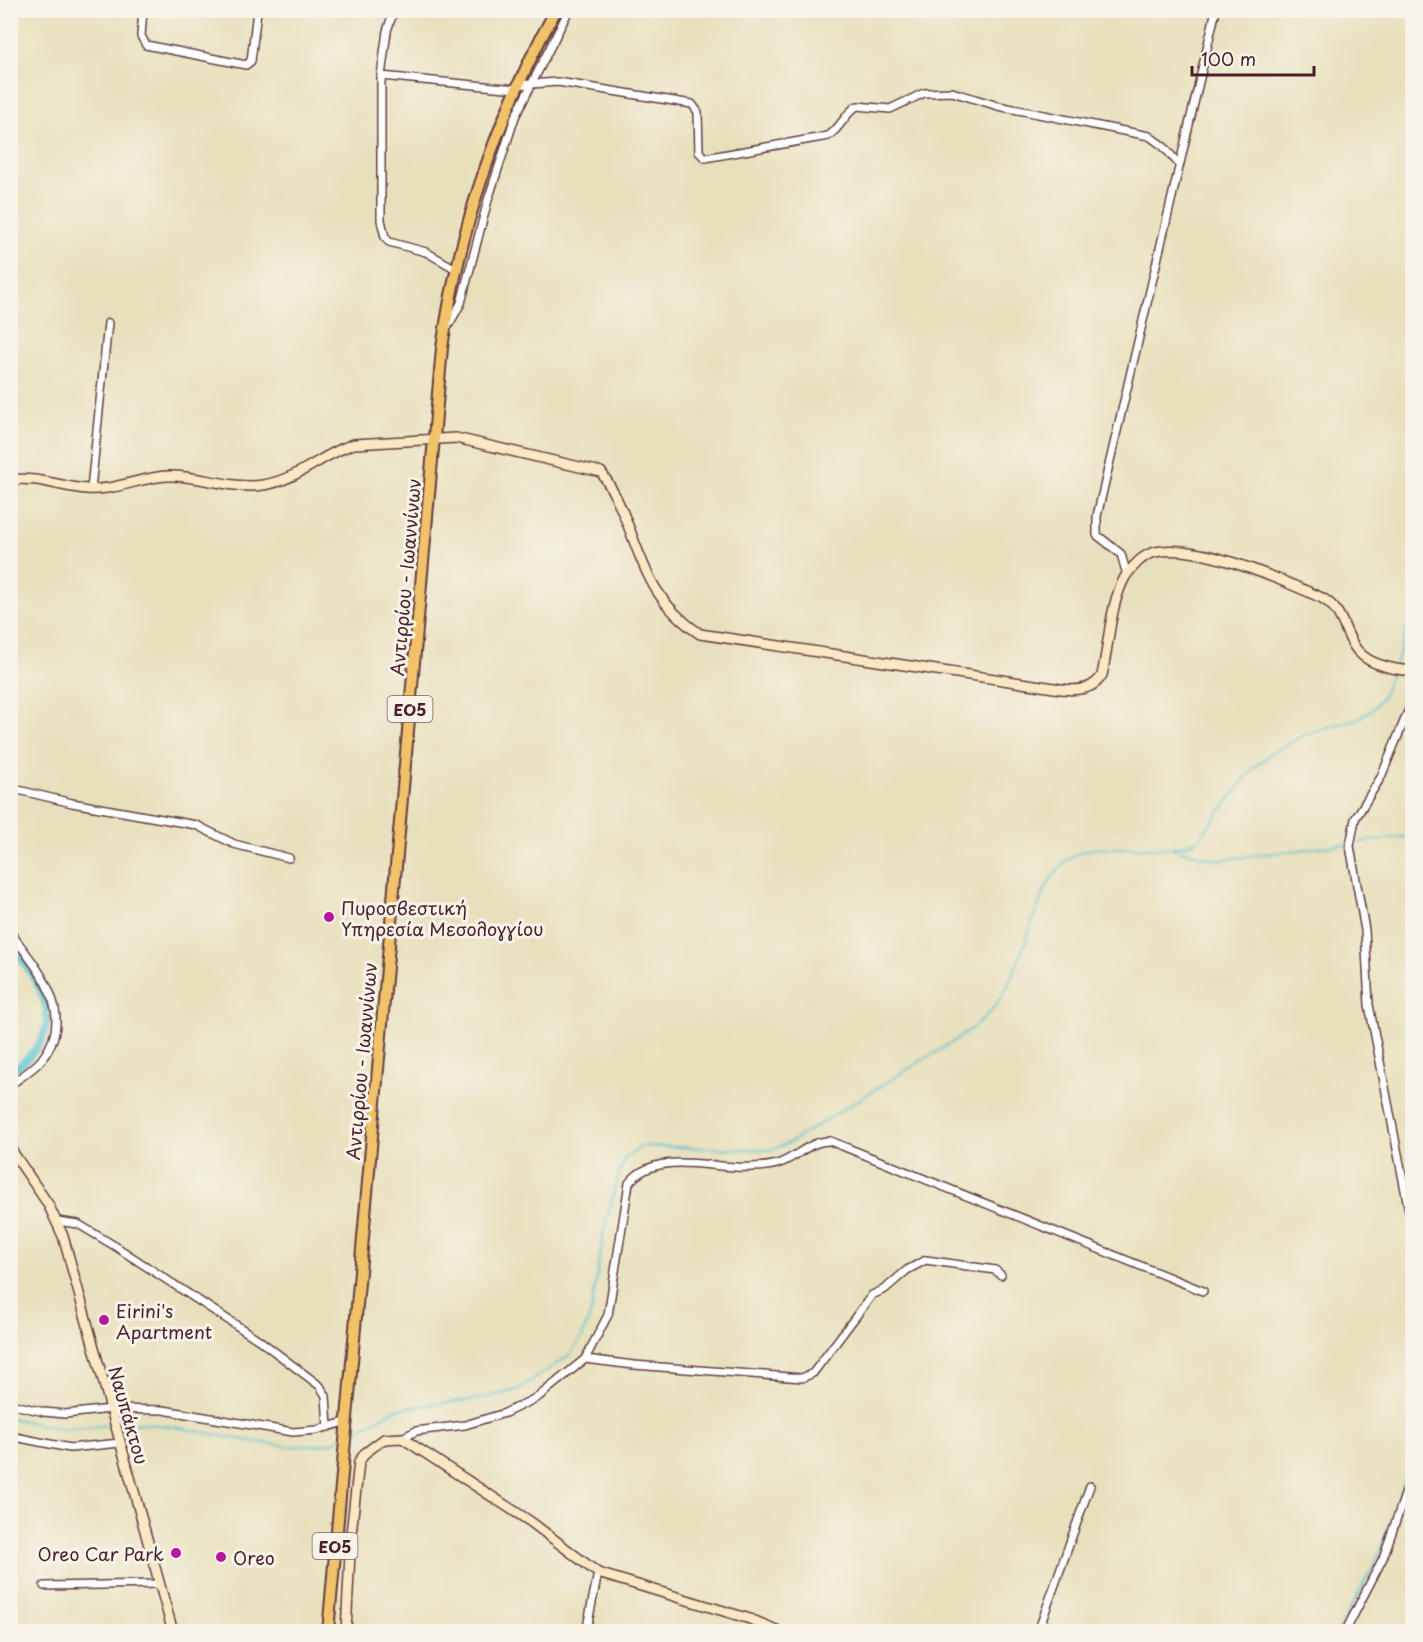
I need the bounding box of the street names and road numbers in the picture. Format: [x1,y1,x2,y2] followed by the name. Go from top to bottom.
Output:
[383,477,427,677] street label: Αντιρρίου - Ιωαννίνων
[388,696,432,722] road number: ΕΟ5
[339,961,383,1161] street label: Αντιρρίου - Ιωαννίνων
[102,1363,156,1467] street label: Ναυπάκτου
[312,1533,358,1559] road number: ΕΟ5

